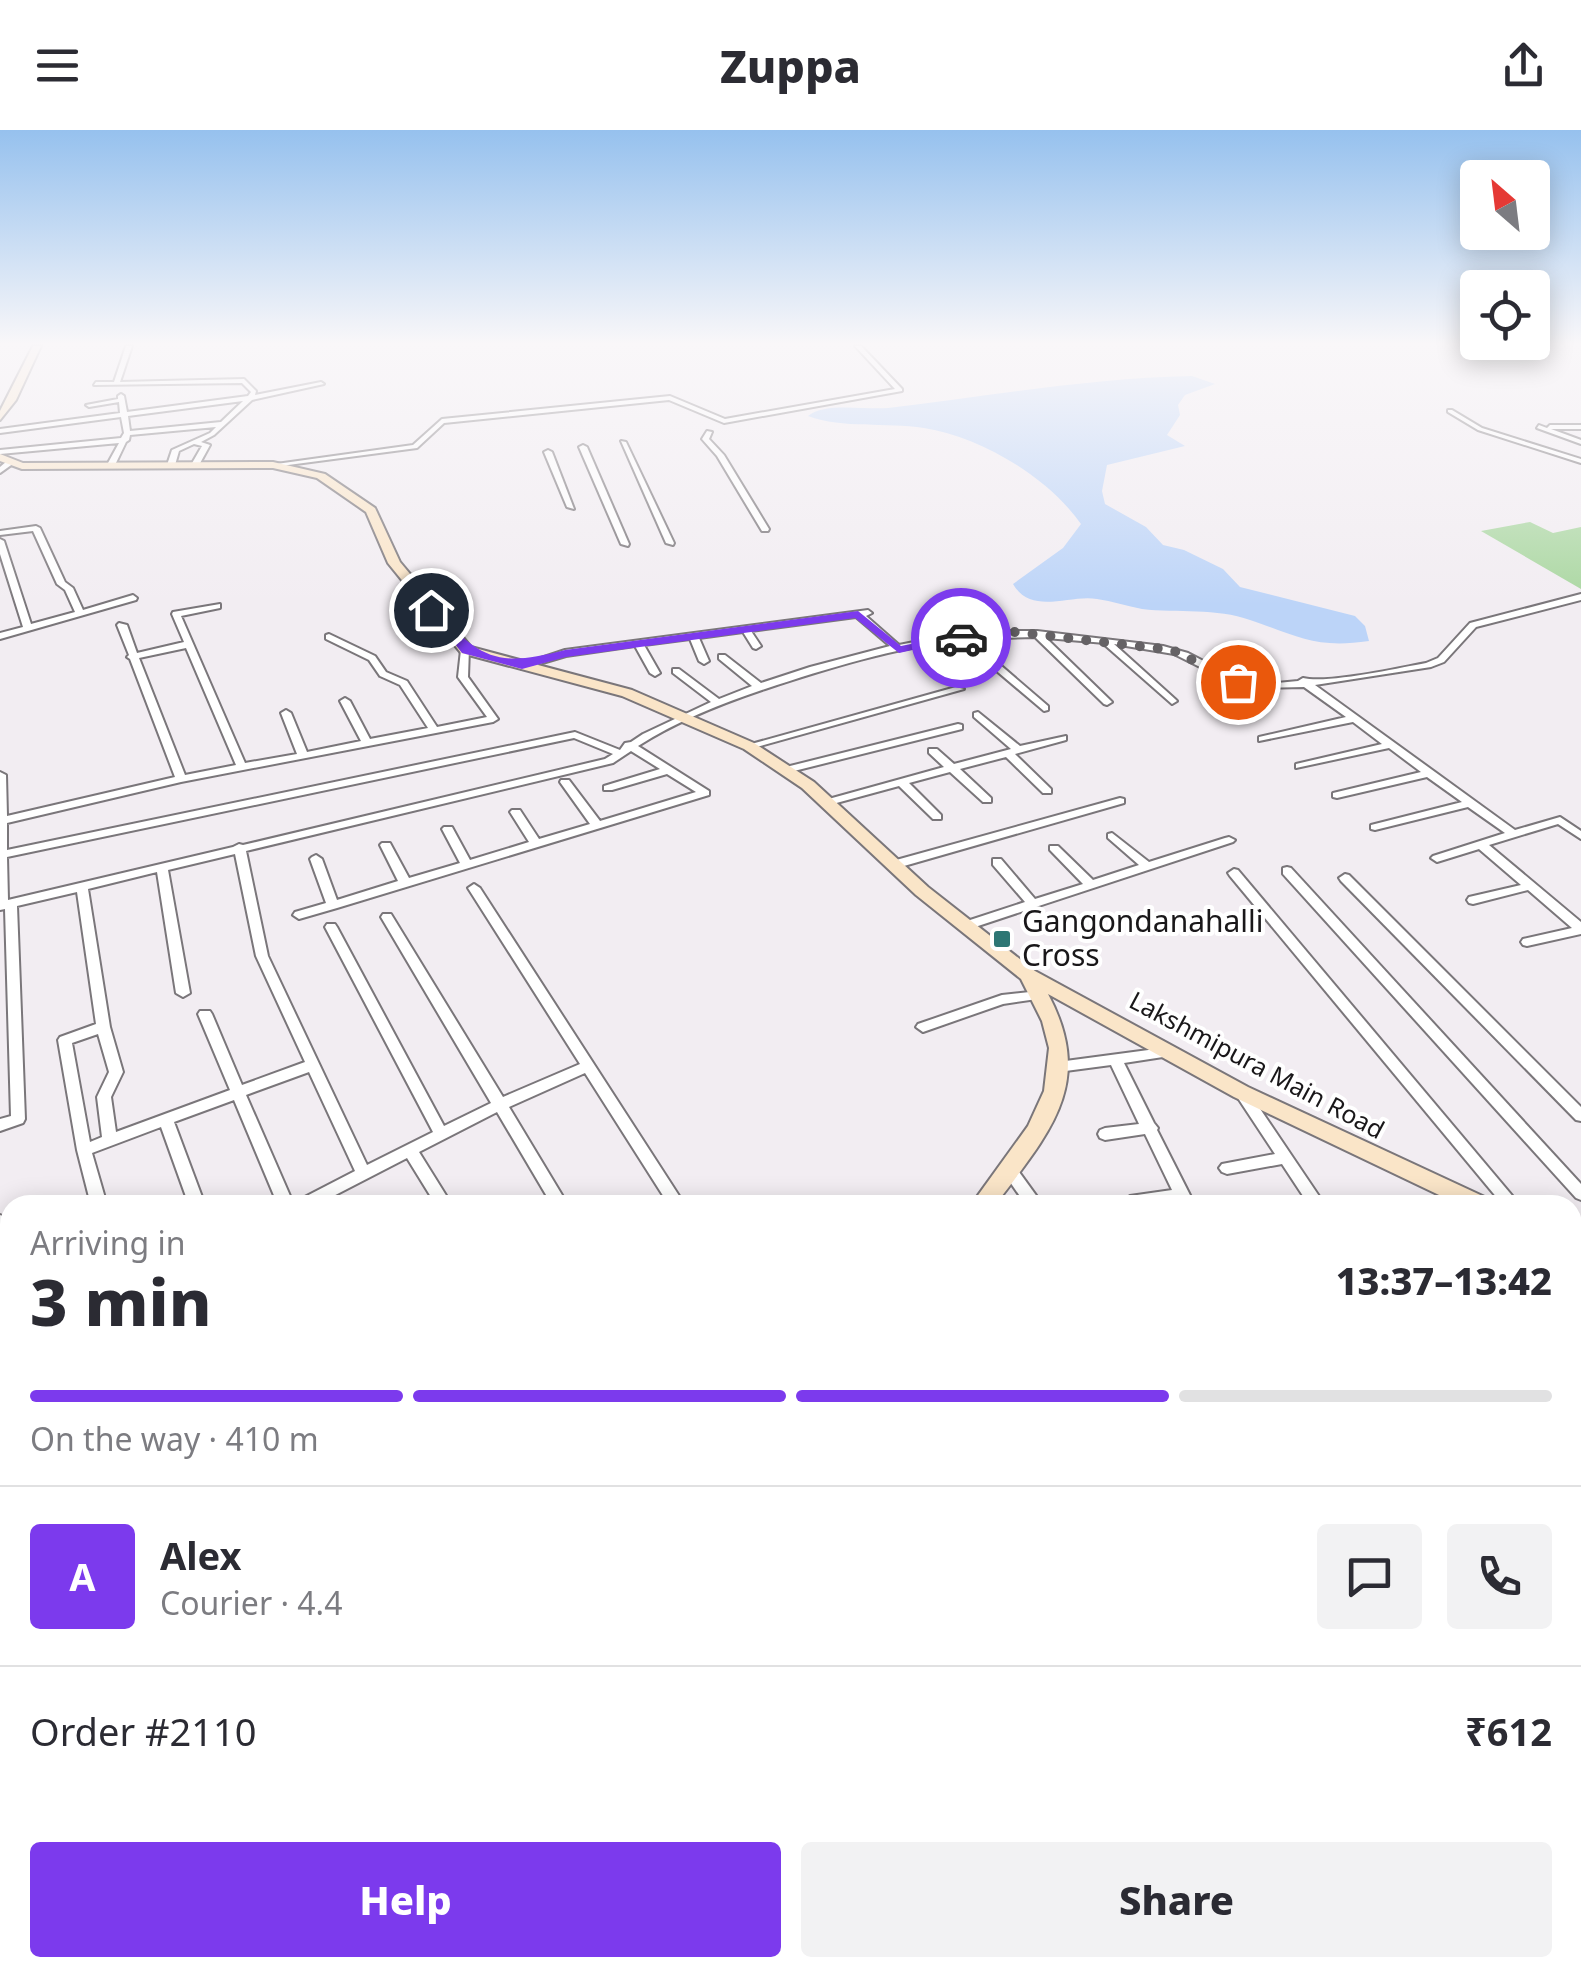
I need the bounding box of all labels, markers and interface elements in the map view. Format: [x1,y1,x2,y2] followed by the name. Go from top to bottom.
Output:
[720,35,861,96] text: Zuppa
[30,38,85,93] icon: menu
[1496,38,1551,93] icon: share
[1460,160,1550,250] north arrow
[1460,160,1550,360] map controls
[1460,270,1550,360] button: locate
[389,568,474,653] pin
[404,583,459,638] icon: home
[911,588,1011,688] courier
[934,611,989,666] icon: car
[1196,640,1281,725] pin
[1211,655,1266,710] icon: bag
[1022,900,1264,975] place label: Gangondanahalli Cross
[991,928,1013,950] marker: Gangondanahalli Cross
[1124,982,1391,1146] street label: Lakshmipura Main Road
[30,1221,185,1264] text: Arriving in
[1336,1254,1552,1306] text: 13:37–13:42
[30,1257,212,1345] text: 3 min
[30,1417,319,1460] text: On the way · 410 m
[1317,1524,1422,1629] button: chat
[1447,1524,1552,1629] button: phone
[160,1529,242,1581] text: Alex
[69,1550,96,1602] text: A
[160,1581,343,1624] text: Courier · 4.4
[30,1705,256,1757] text: Order #2110
[1465,1705,1552,1757] text: ₹612
[30,1842,781,1957] button: Help
[801,1842,1552,1957] button: Share

